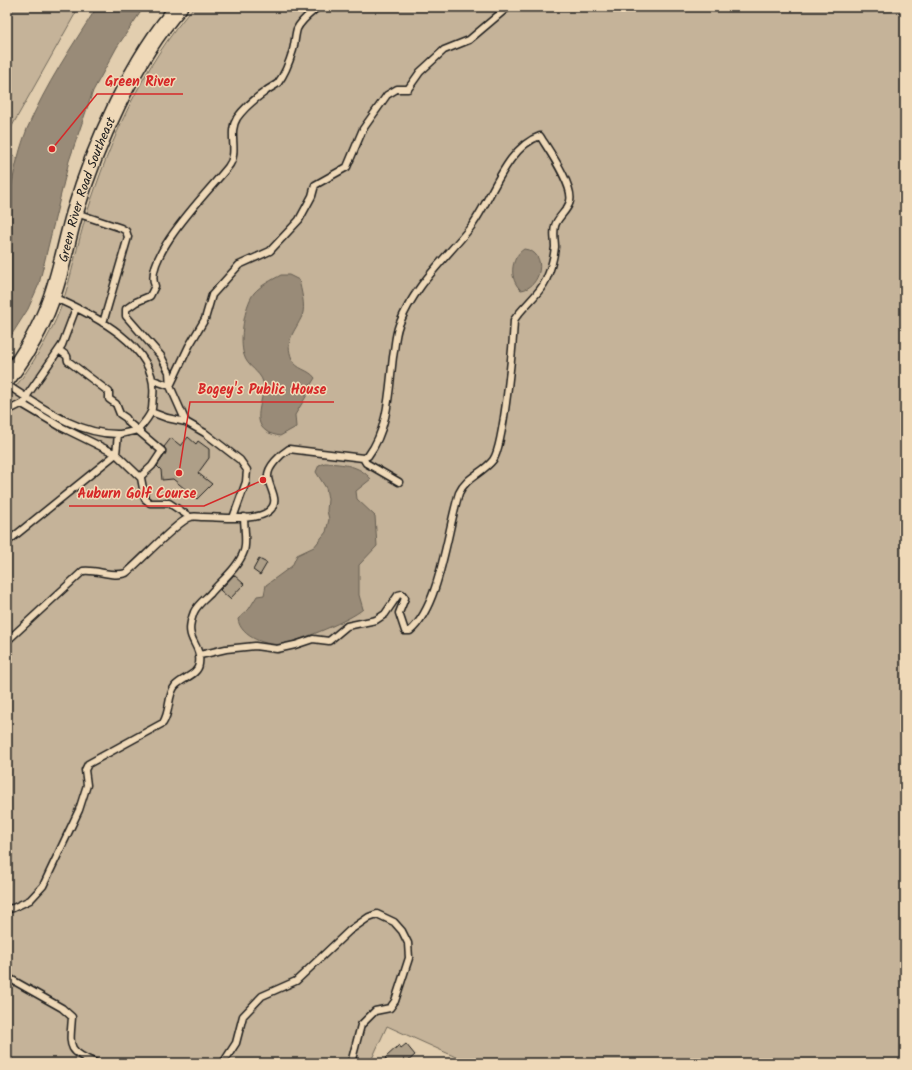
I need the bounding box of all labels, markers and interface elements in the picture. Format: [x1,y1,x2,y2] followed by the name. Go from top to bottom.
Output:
[97,68,183,94] callout: Green River
[105,71,176,93] text: Green River
[53,113,122,265] street label: Green River Road Southeast
[190,376,334,402] callout: Bogey's Public House
[198,379,326,401] text: Bogey's Public House
[69,480,204,506] callout: Auburn Golf Course
[78,483,197,505] text: Auburn Golf Course

